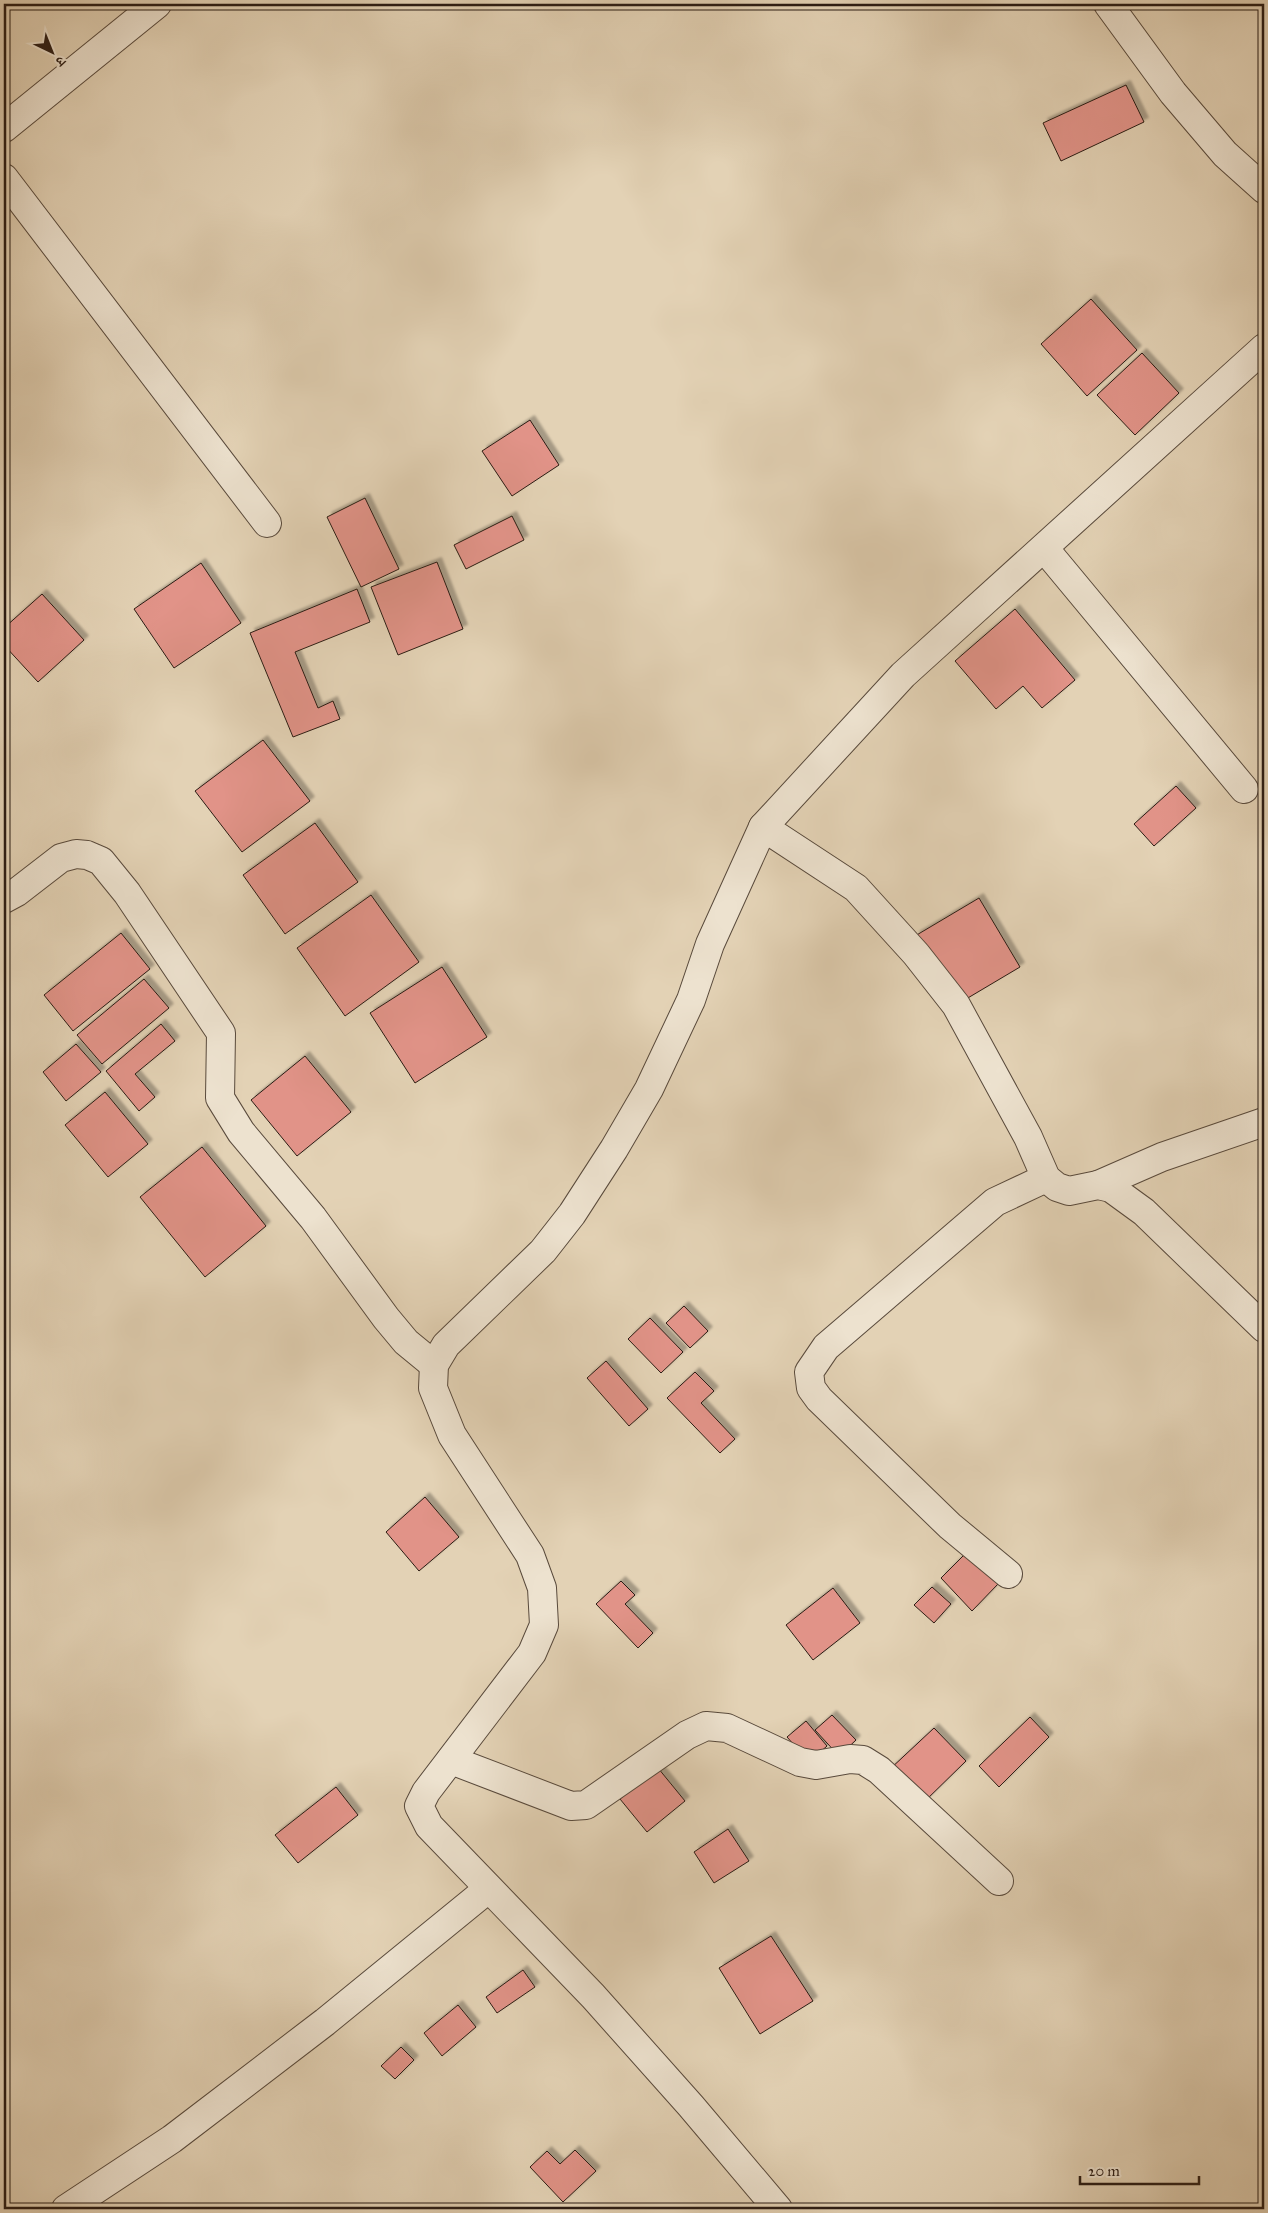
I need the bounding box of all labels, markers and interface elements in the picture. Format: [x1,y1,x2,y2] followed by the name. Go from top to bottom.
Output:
[28,28,78,78] north arrow
[51,52,70,70] text: उ
[1080,2153,1199,2185] scale bar
[1088,2162,1120,2180] text: 20 m

